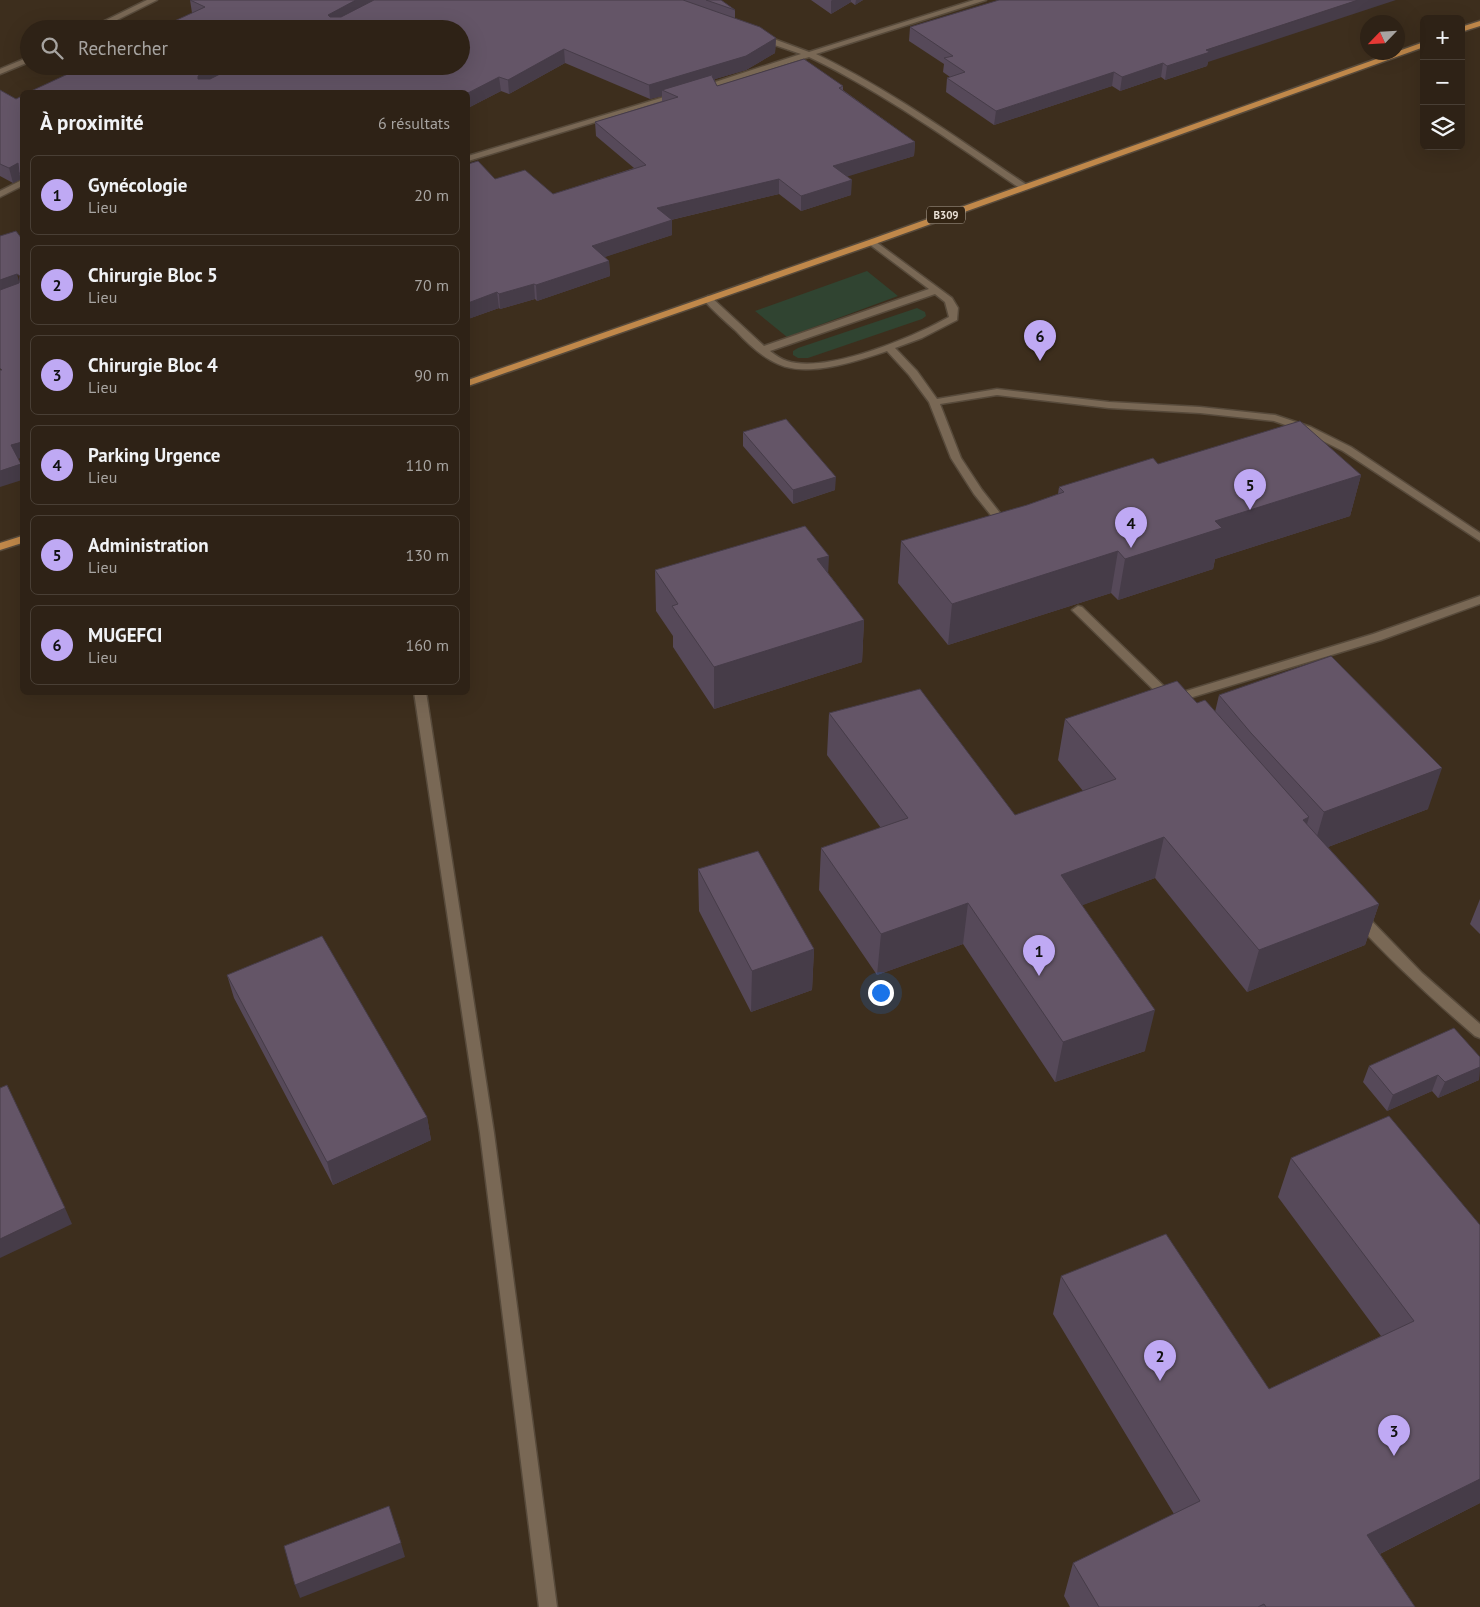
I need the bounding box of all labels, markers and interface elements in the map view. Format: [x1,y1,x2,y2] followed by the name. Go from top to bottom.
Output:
[1360,15,1405,60] north arrow
[1420,15,1465,150] map controls
[1420,15,1465,60] button: +
[20,20,470,75] search box
[38,34,66,62] icon: search
[78,36,168,60] text: Rechercher
[1420,60,1465,105] button: −
[1420,105,1465,150] button: layers
[40,109,144,136] text: À proximité
[378,113,450,133] text: 6 résultats
[88,173,187,197] text: Gynécologie
[52,185,62,205] text: 1
[414,185,449,205] text: 20 m
[88,197,117,217] text: Lieu
[927,206,965,224] road number: B309
[88,263,218,287] text: Chirurgie Bloc 5
[52,275,62,295] text: 2
[414,275,449,295] text: 70 m
[88,287,117,307] text: Lieu
[1024,320,1056,361] pin: 6
[88,353,218,377] text: Chirurgie Bloc 4
[52,365,62,385] text: 3
[414,365,449,385] text: 90 m
[88,377,117,397] text: Lieu
[88,443,221,467] text: Parking Urgence
[52,455,62,475] text: 4
[406,455,449,475] text: 110 m
[88,467,117,487] text: Lieu
[1234,469,1266,510] pin: 5
[1115,507,1147,548] pin: 4
[88,533,209,557] text: Administration
[52,545,62,565] text: 5
[406,545,449,565] text: 130 m
[88,557,117,577] text: Lieu
[88,623,162,647] text: MUGEFCI
[52,635,62,655] text: 6
[406,635,449,655] text: 160 m
[88,647,117,667] text: Lieu
[1023,935,1055,976] pin: 1
[868,980,894,1006] your location
[1144,1340,1176,1381] pin: 2
[1378,1415,1410,1456] pin: 3

